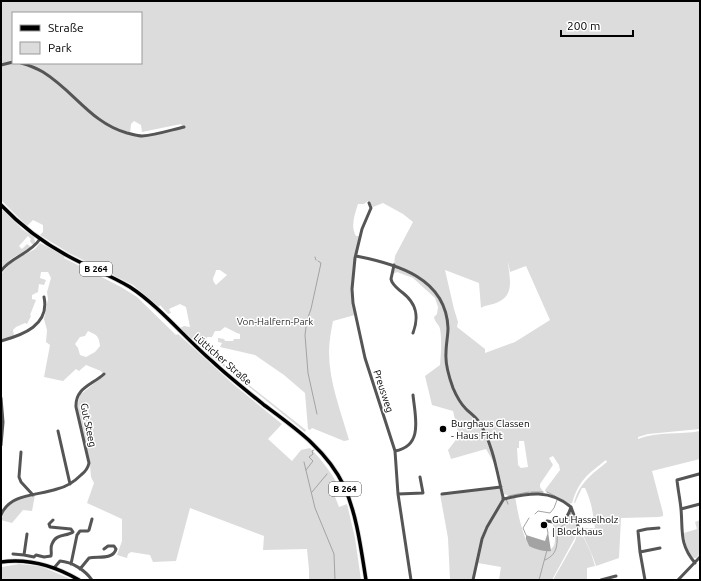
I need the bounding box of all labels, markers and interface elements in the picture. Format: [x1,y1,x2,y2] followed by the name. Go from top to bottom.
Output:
[12,12,142,64] legend
[561,12,633,38] scale bar
[567,19,600,32] text: 200 m
[48,21,84,34] text: Straße
[48,41,72,54] text: Park
[80,262,112,276] road number: B 264
[237,316,313,327] park label: Von-Halfern-Park
[192,331,254,387] street label: Lütticher Straße
[371,368,396,414] street label: Preusweg
[79,402,99,448] street label: Gut Steeg
[451,418,530,441] place label: Burghaus Classen - Haus Ficht
[438,424,448,434] marker: Burghaus Classen - Haus Ficht
[329,482,361,496] road number: B 264
[552,514,619,537] place label: Gut Hasselholz | Blockhaus
[539,520,549,530] marker: Gut Hasselholz | Blockhaus

